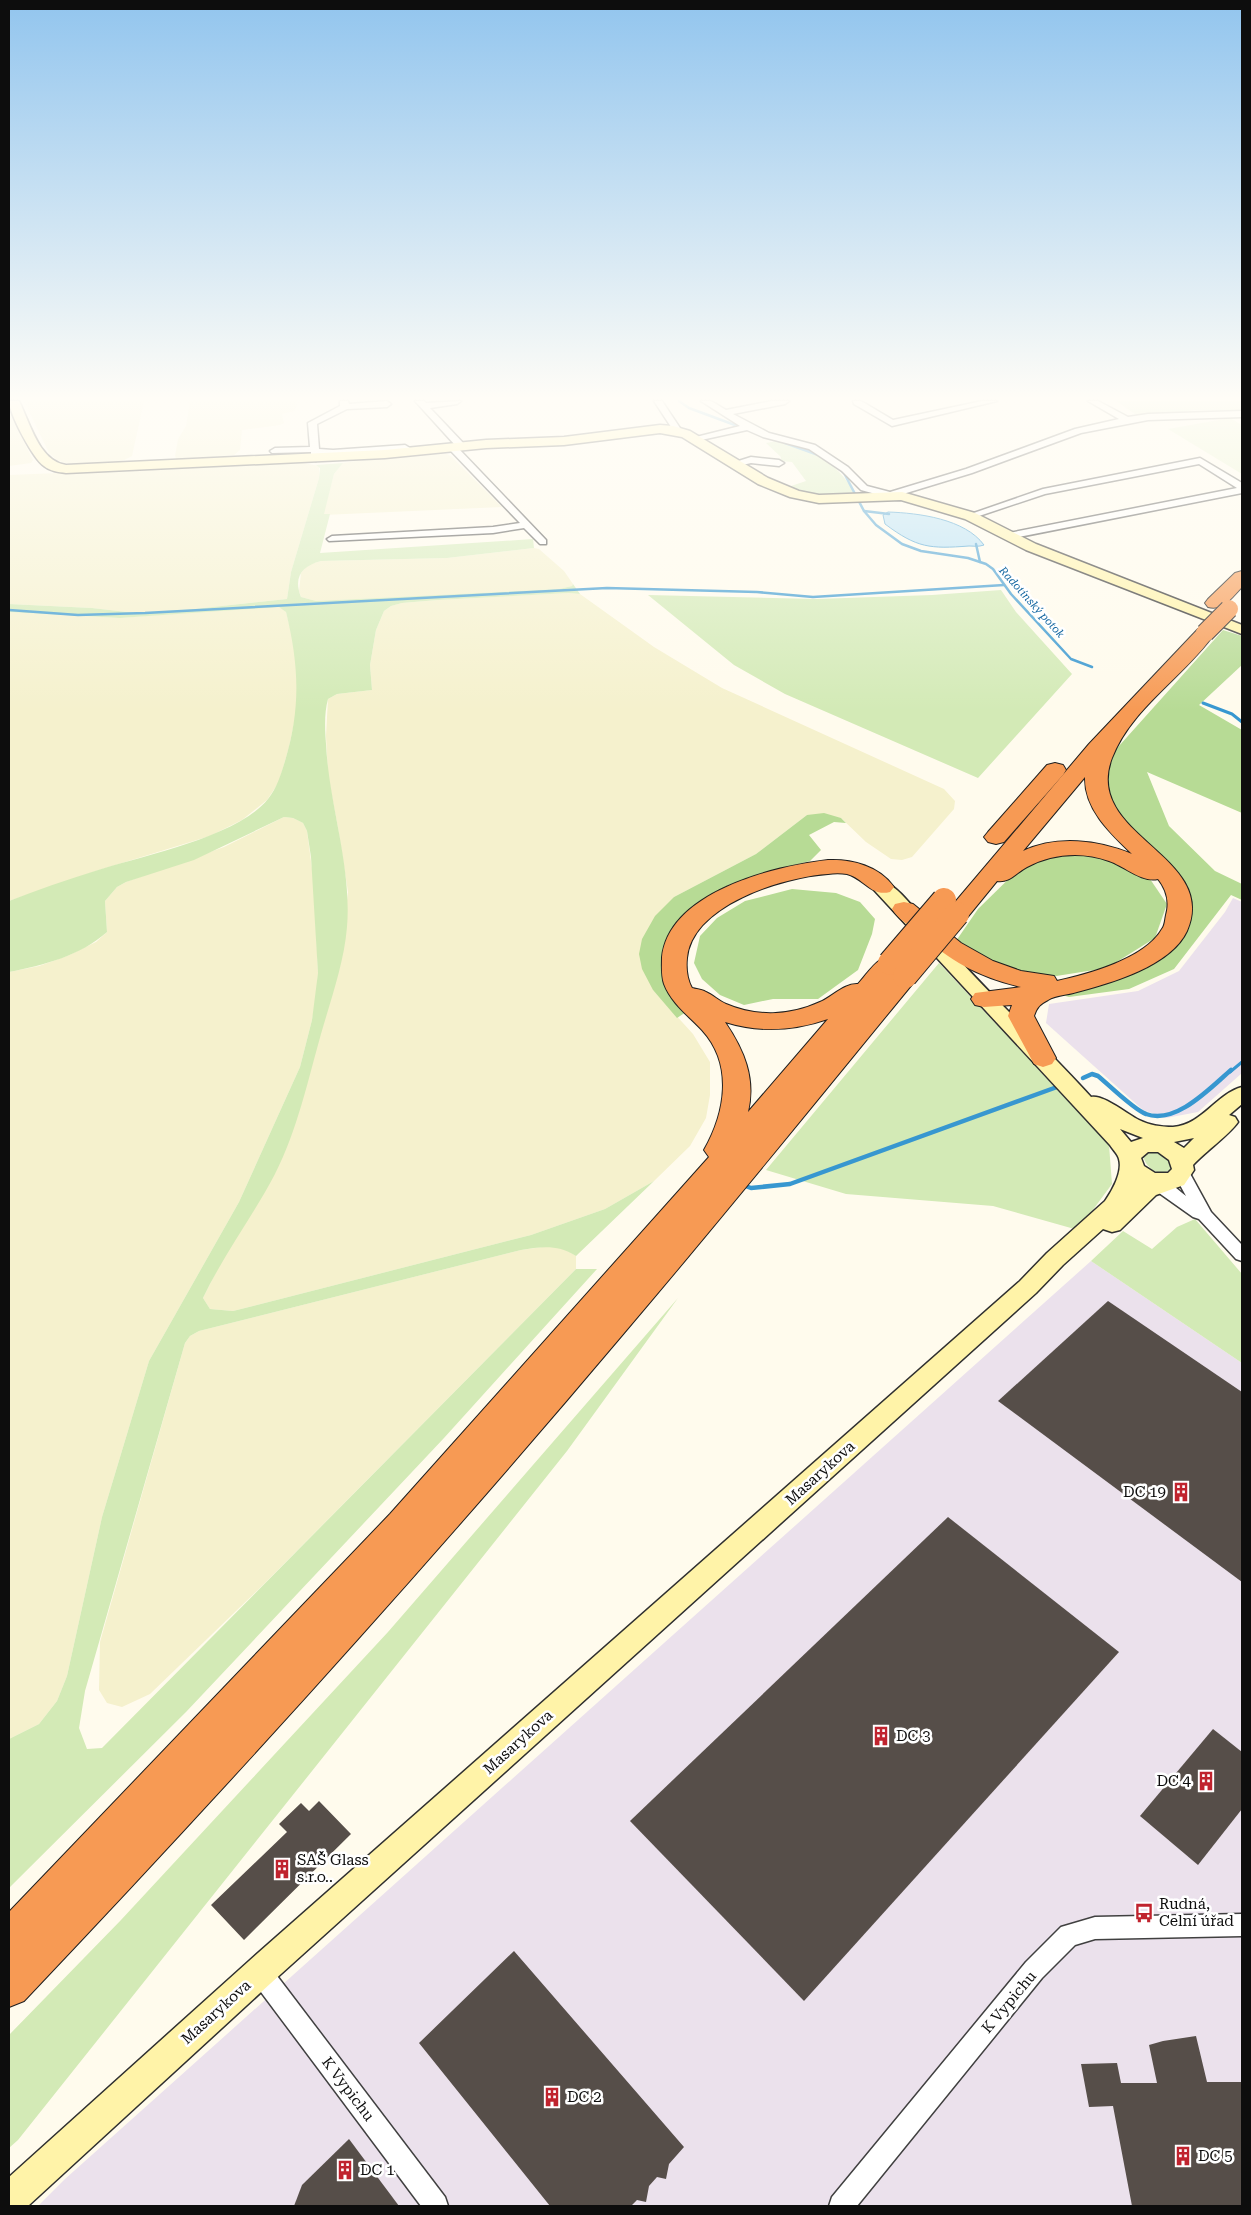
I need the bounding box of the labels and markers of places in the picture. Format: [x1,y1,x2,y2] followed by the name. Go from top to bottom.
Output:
[1170,1481,1192,1503] building icon: DC 19
[1123,1483,1166,1501] place label: DC 19
[870,1725,892,1747] building icon: DC 3
[896,1727,931,1745] place label: DC 3
[1195,1770,1217,1792] building icon: DC 4
[1156,1772,1192,1790] place label: DC 4
[297,1851,369,1886] place label: SAŠ Glass s.r.o..
[271,1858,293,1880] building icon: SAŠ Glass s.r.o..
[1159,1895,1234,1930] place label: Rudná, Celní úřad
[1133,1902,1155,1924] bus stop icon: Rudná, Celní úřad
[541,2086,563,2108] building icon: DC 2
[567,2088,602,2106] place label: DC 2
[1172,2145,1194,2167] building icon: DC 5
[1198,2147,1233,2165] place label: DC 5
[334,2159,356,2181] building icon: DC 1
[360,2161,395,2179] place label: DC 1

